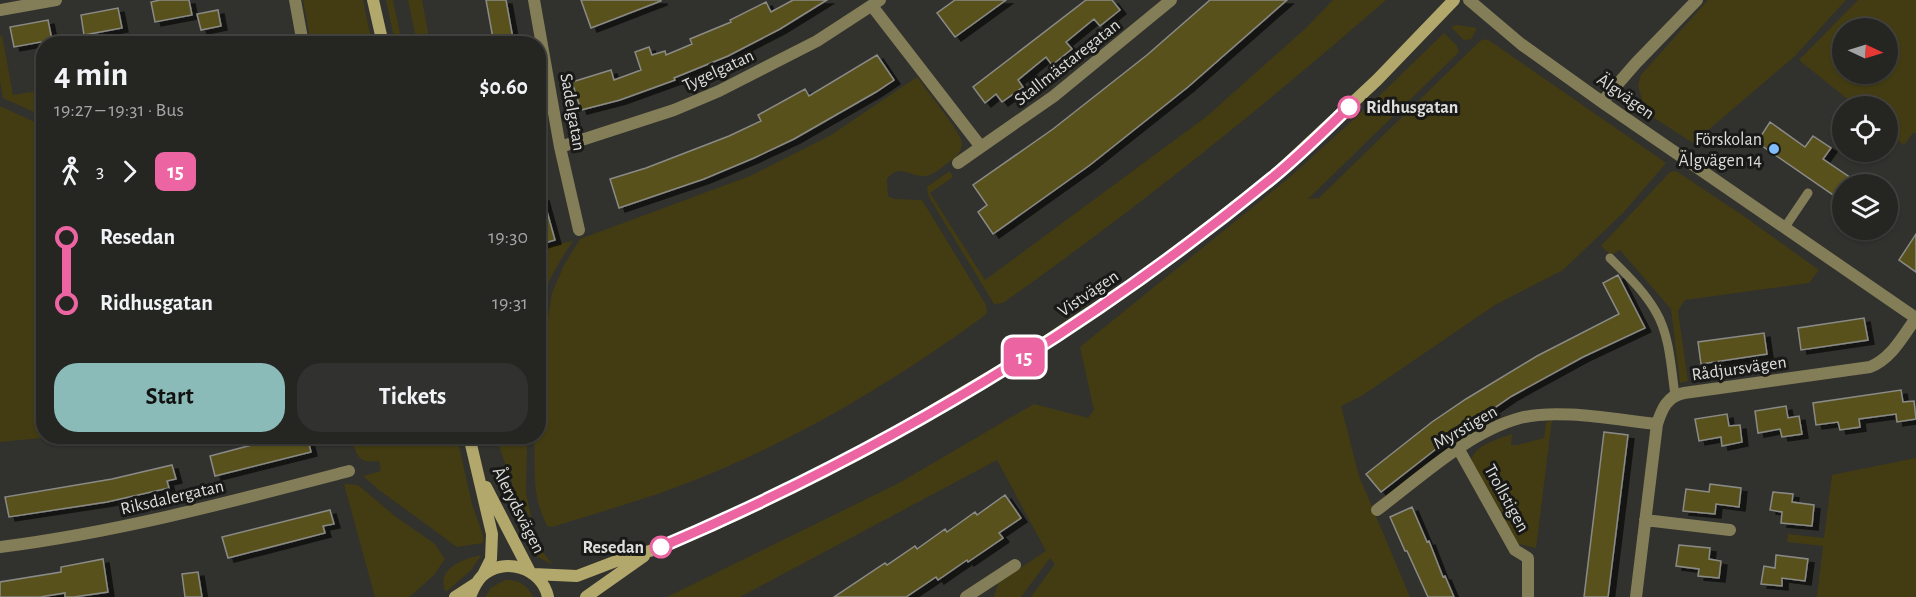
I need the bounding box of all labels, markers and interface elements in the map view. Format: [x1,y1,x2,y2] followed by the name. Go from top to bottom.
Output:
[1011,16,1124,109] street label: Stallmästaregatan
[1832,18,1898,84] north arrow
[1832,18,1898,240] map controls
[680,47,757,95] street label: Tygelgatan
[54,59,128,92] text: 4 min
[1593,69,1659,123] street label: Älgvägen
[556,72,588,152] street label: Sadelgatan
[480,76,528,98] text: $0.60
[1338,96,1360,118] marker: Ridhusgatan
[1832,96,1898,162] button: locate
[1366,99,1458,117] place label: Ridhusgatan
[54,100,184,120] text: 19:27 – 19:31 · Bus
[1679,131,1762,170] place label: Förskolan Älgvägen 14
[1767,142,1781,156] marker: Förskolan Älgvägen 14
[54,155,87,188] icon: walk
[113,155,146,188] icon: forward
[96,161,104,181] text: 3
[167,161,184,182] text: 15
[1832,174,1898,240] button: layers
[100,226,175,248] text: Resedan
[488,227,528,247] text: 19:30
[1055,267,1122,321] street label: Vistvägen
[100,292,213,314] text: Ridhusgatan
[492,293,528,313] text: 19:31
[997,338,1051,376] line badge: 15
[1016,347,1032,368] text: 15
[1691,353,1788,385] street label: Rådjursvägen
[54,363,285,432] button: Start
[297,363,528,432] button: Tickets
[1430,402,1501,453] street label: Myrstigen
[1480,462,1532,535] street label: Trollstigen
[489,463,550,557] street label: Ålerydsvägen
[119,477,226,519] street label: Riksdalergatan
[650,536,672,558] marker: Resedan
[583,539,644,557] place label: Resedan

